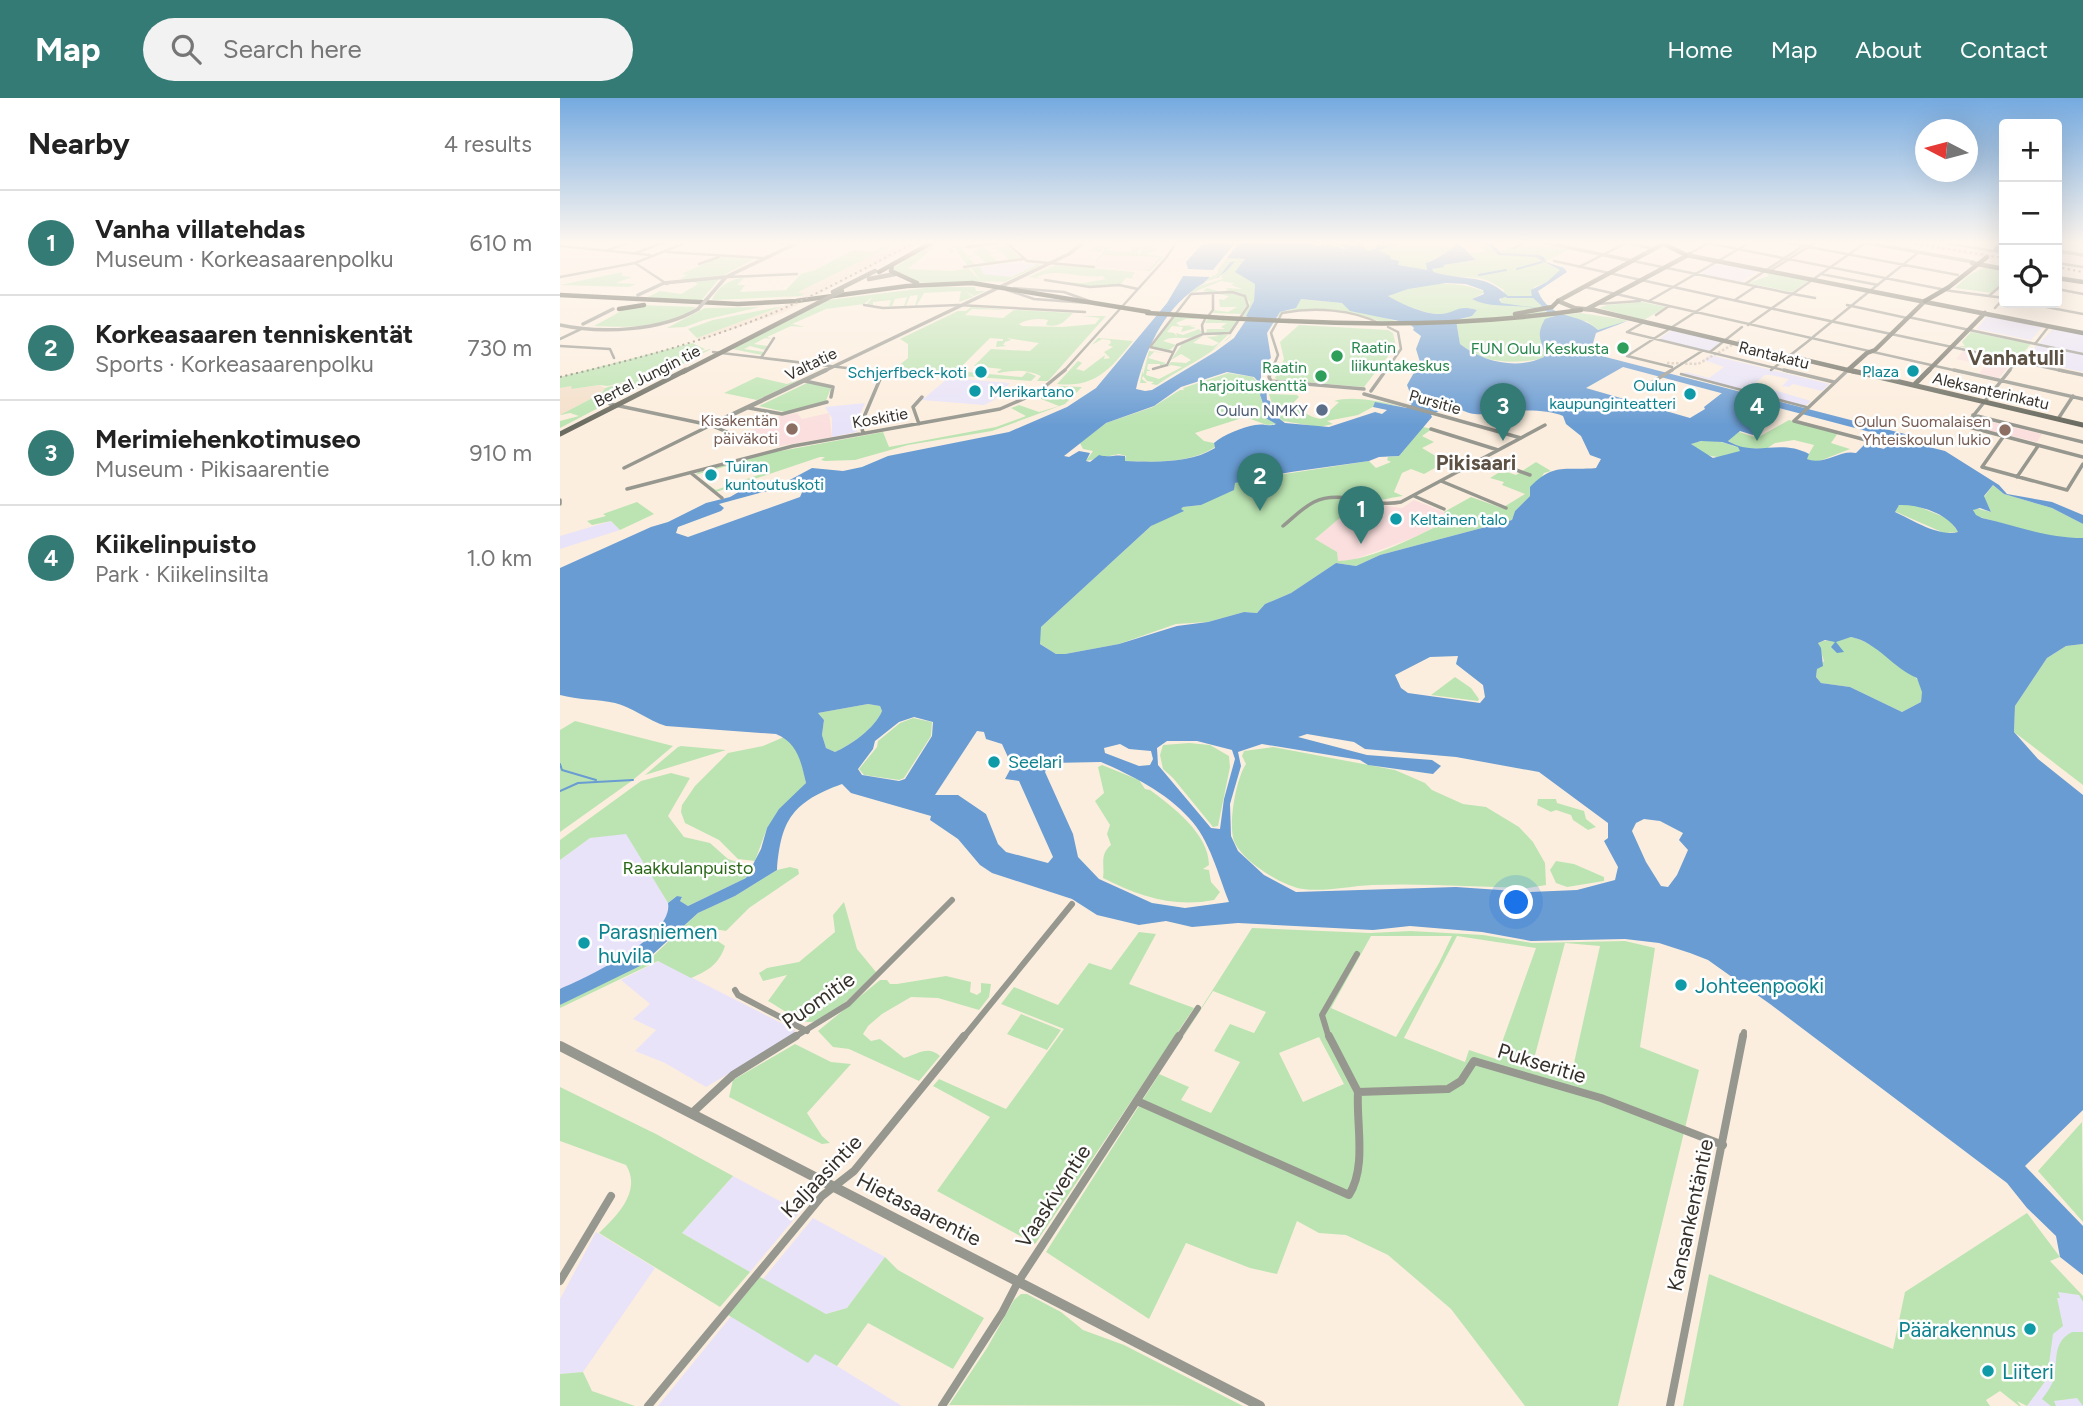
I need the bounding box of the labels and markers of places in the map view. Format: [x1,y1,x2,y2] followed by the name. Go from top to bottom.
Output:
[1351,338,1450,375] place label: Raatin liikuntakeskus
[1471,339,1609,358] place label: FUN Oulu Keskusta
[1615,340,1631,356] marker: FUN Oulu Keskusta
[1329,348,1345,364] marker: Raatin liikuntakeskus
[1199,358,1307,395] place label: Raatin harjoituskenttä
[1862,362,1899,381] place label: Plaza
[847,363,967,382] place label: Schjerfbeck-koti
[1905,363,1921,379] marker: Plaza
[973,364,989,380] marker: Schjerfbeck-koti
[1313,368,1329,384] marker: Raatin harjoituskenttä
[1549,376,1676,413] place label: Oulun kaupunginteatteri
[989,382,1074,401] place label: Merikartano
[967,383,983,399] marker: Merikartano
[1480,383,1526,441] pin: 3
[1734,383,1780,441] pin: 4
[1682,386,1698,402] marker: Oulun kaupunginteatteri
[1216,401,1308,420] place label: Oulun NMKY
[1314,402,1330,418] marker: Oulun NMKY
[701,411,778,448] place label: Kisakentän päiväkoti
[1854,412,1991,449] place label: Oulun Suomalaisen Yhteiskoulun lukio
[784,421,800,437] marker: Kisakentän päiväkoti
[1997,422,2013,438] marker: Oulun Suomalaisen Yhteiskoulun lukio
[1237,453,1283,511] pin: 2
[725,457,824,494] place label: Tuiran kuntoutuskoti
[703,467,719,483] marker: Tuiran kuntoutuskoti
[1338,486,1384,544] pin: 1
[1410,510,1507,529] place label: Keltainen talo
[1388,511,1404,527] marker: Keltainen talo
[1008,751,1062,773] place label: Seelari
[986,754,1002,770] marker: Seelari
[598,919,717,968] place label: Parasniemen huvila
[576,935,592,951] marker: Parasniemen huvila
[1695,973,1824,998] place label: Johteenpooki
[1673,977,1689,993] marker: Johteenpooki
[1898,1317,2016,1342] place label: Päärakennus
[2022,1321,2038,1337] marker: Päärakennus
[2002,1359,2054,1384] place label: Liiteri
[1980,1363,1996,1379] marker: Liiteri

